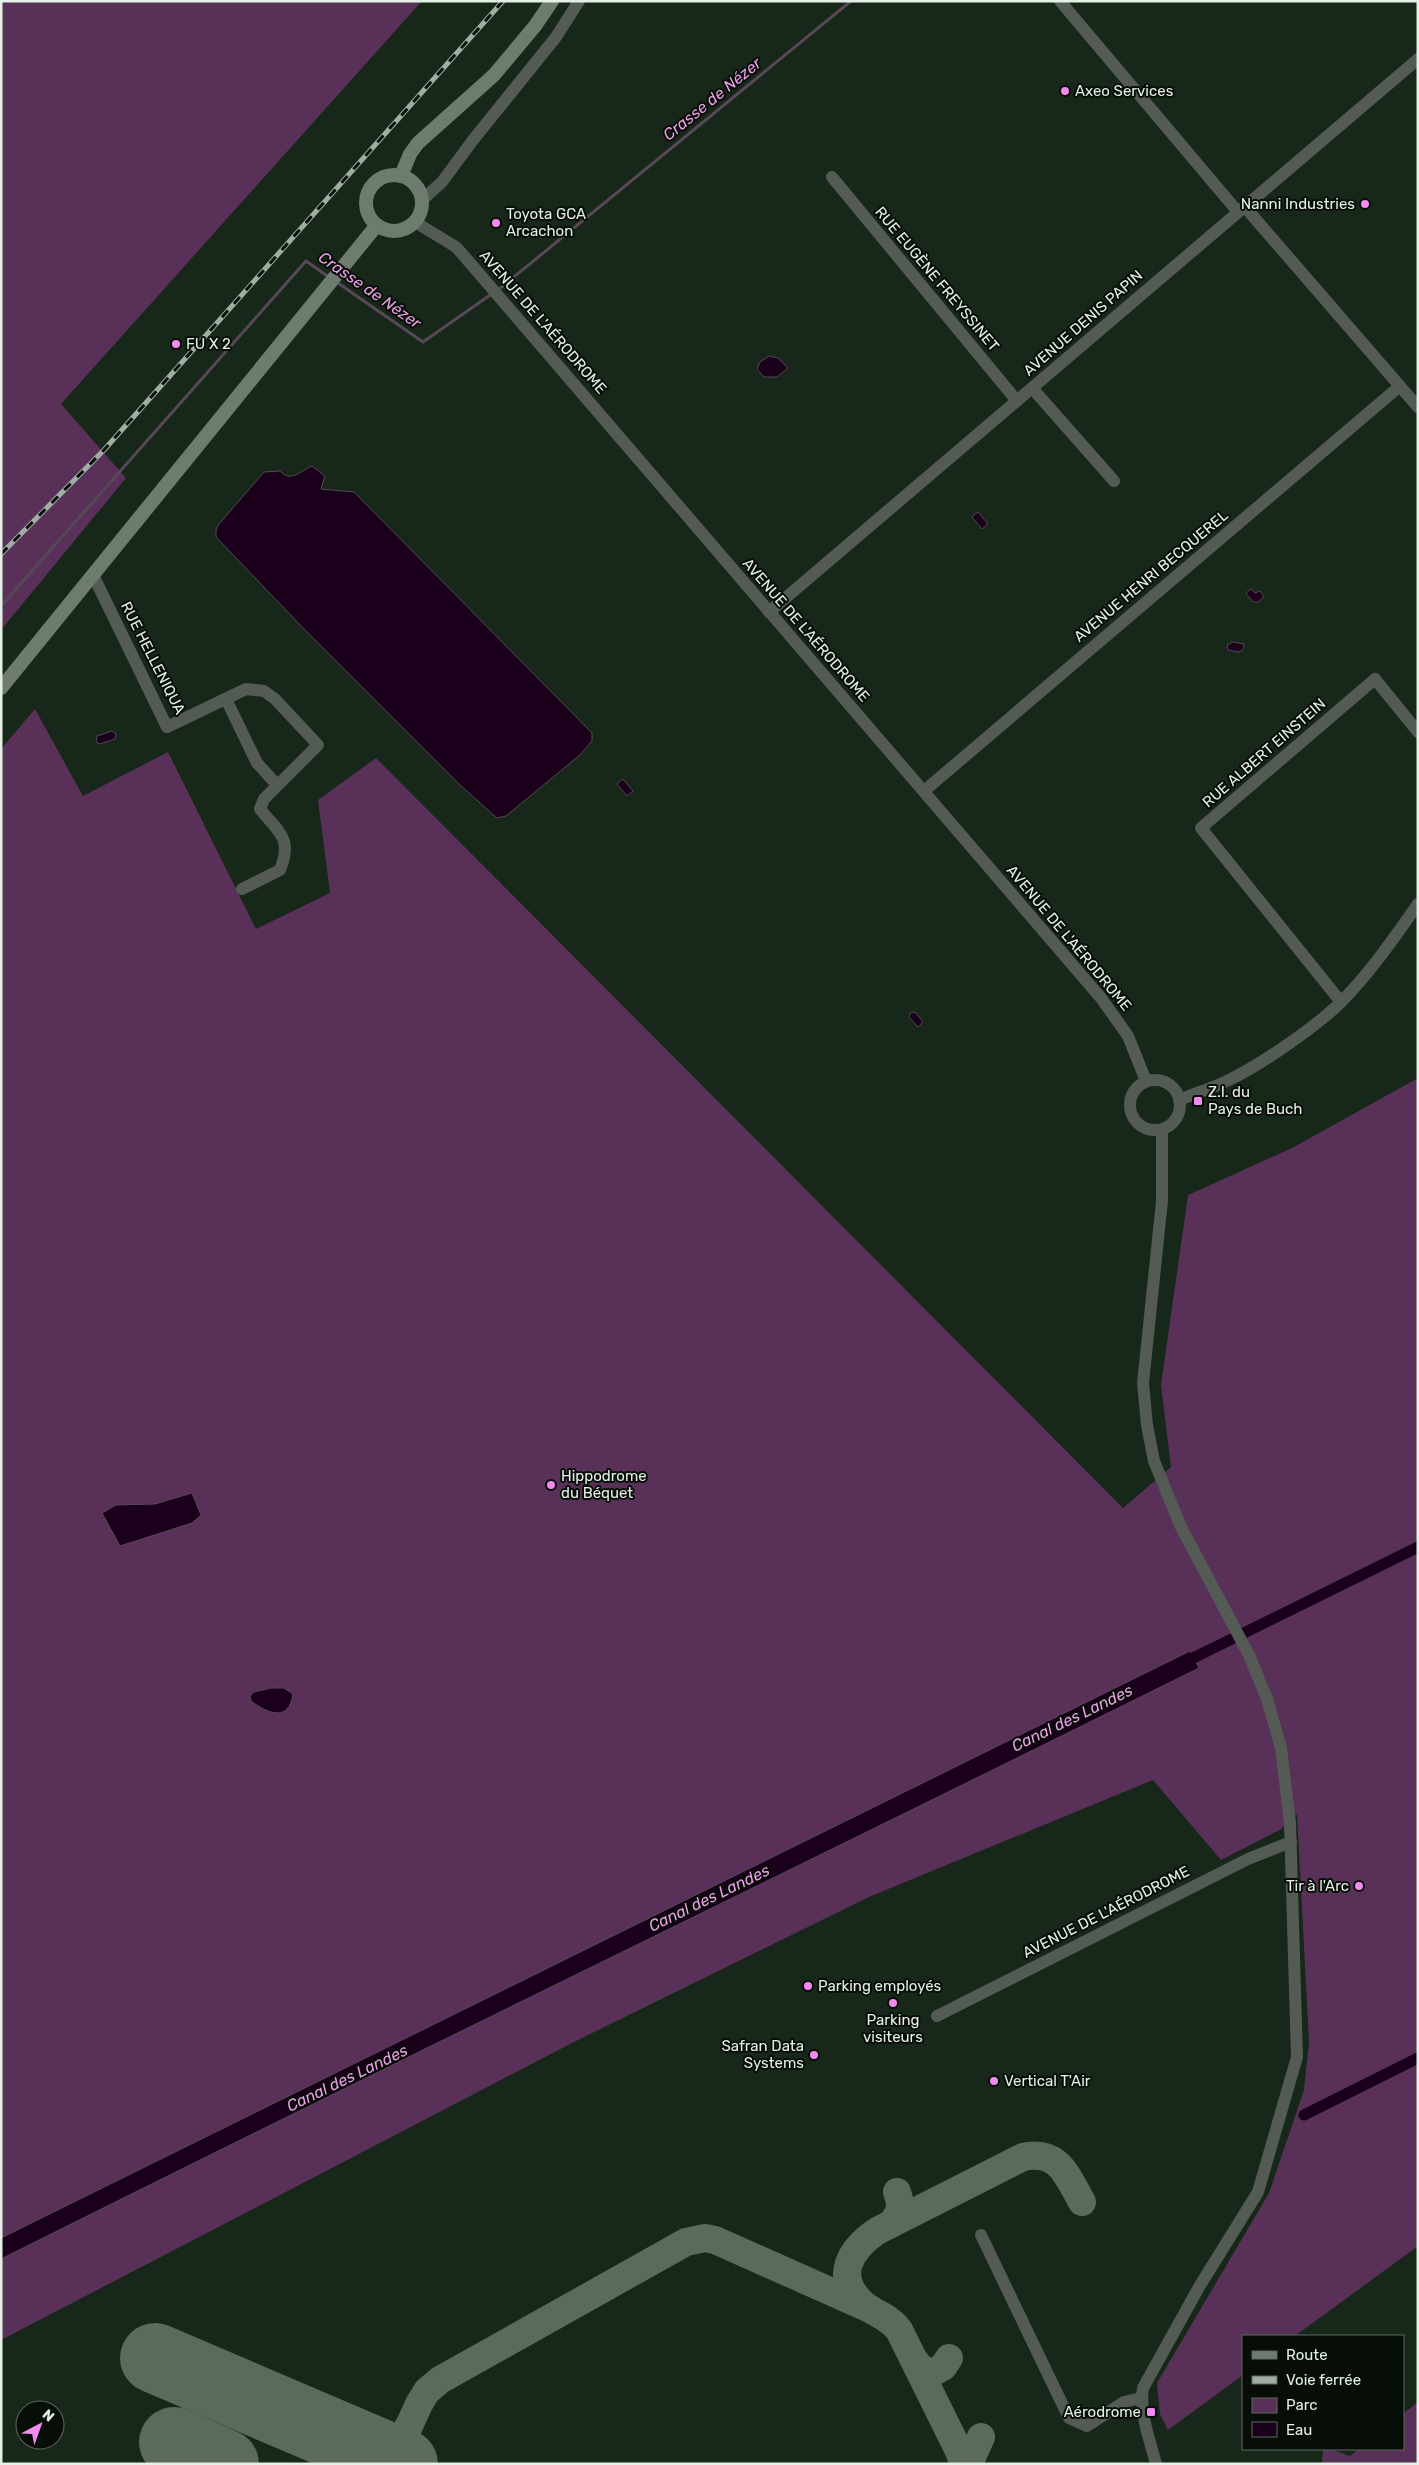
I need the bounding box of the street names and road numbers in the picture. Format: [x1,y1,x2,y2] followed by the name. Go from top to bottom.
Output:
[871,203,1003,355] street label: RUE EUGÈNE FREYSSINET
[476,246,610,398] street label: AVENUE DE L'AÉRODROME
[1020,266,1146,380] street label: AVENUE DENIS PAPIN
[1070,506,1232,646] street label: AVENUE HENRI BECQUEREL
[739,554,873,706] street label: AVENUE DE L'AÉRODROME
[117,599,189,717] street label: RUE HELLENIQUA
[1199,695,1329,811] street label: RUE ALBERT EINSTEIN
[1003,862,1135,1014] street label: AVENUE DE L'AÉRODROME
[1020,1862,1192,1962] street label: AVENUE DE L'AÉRODROME

